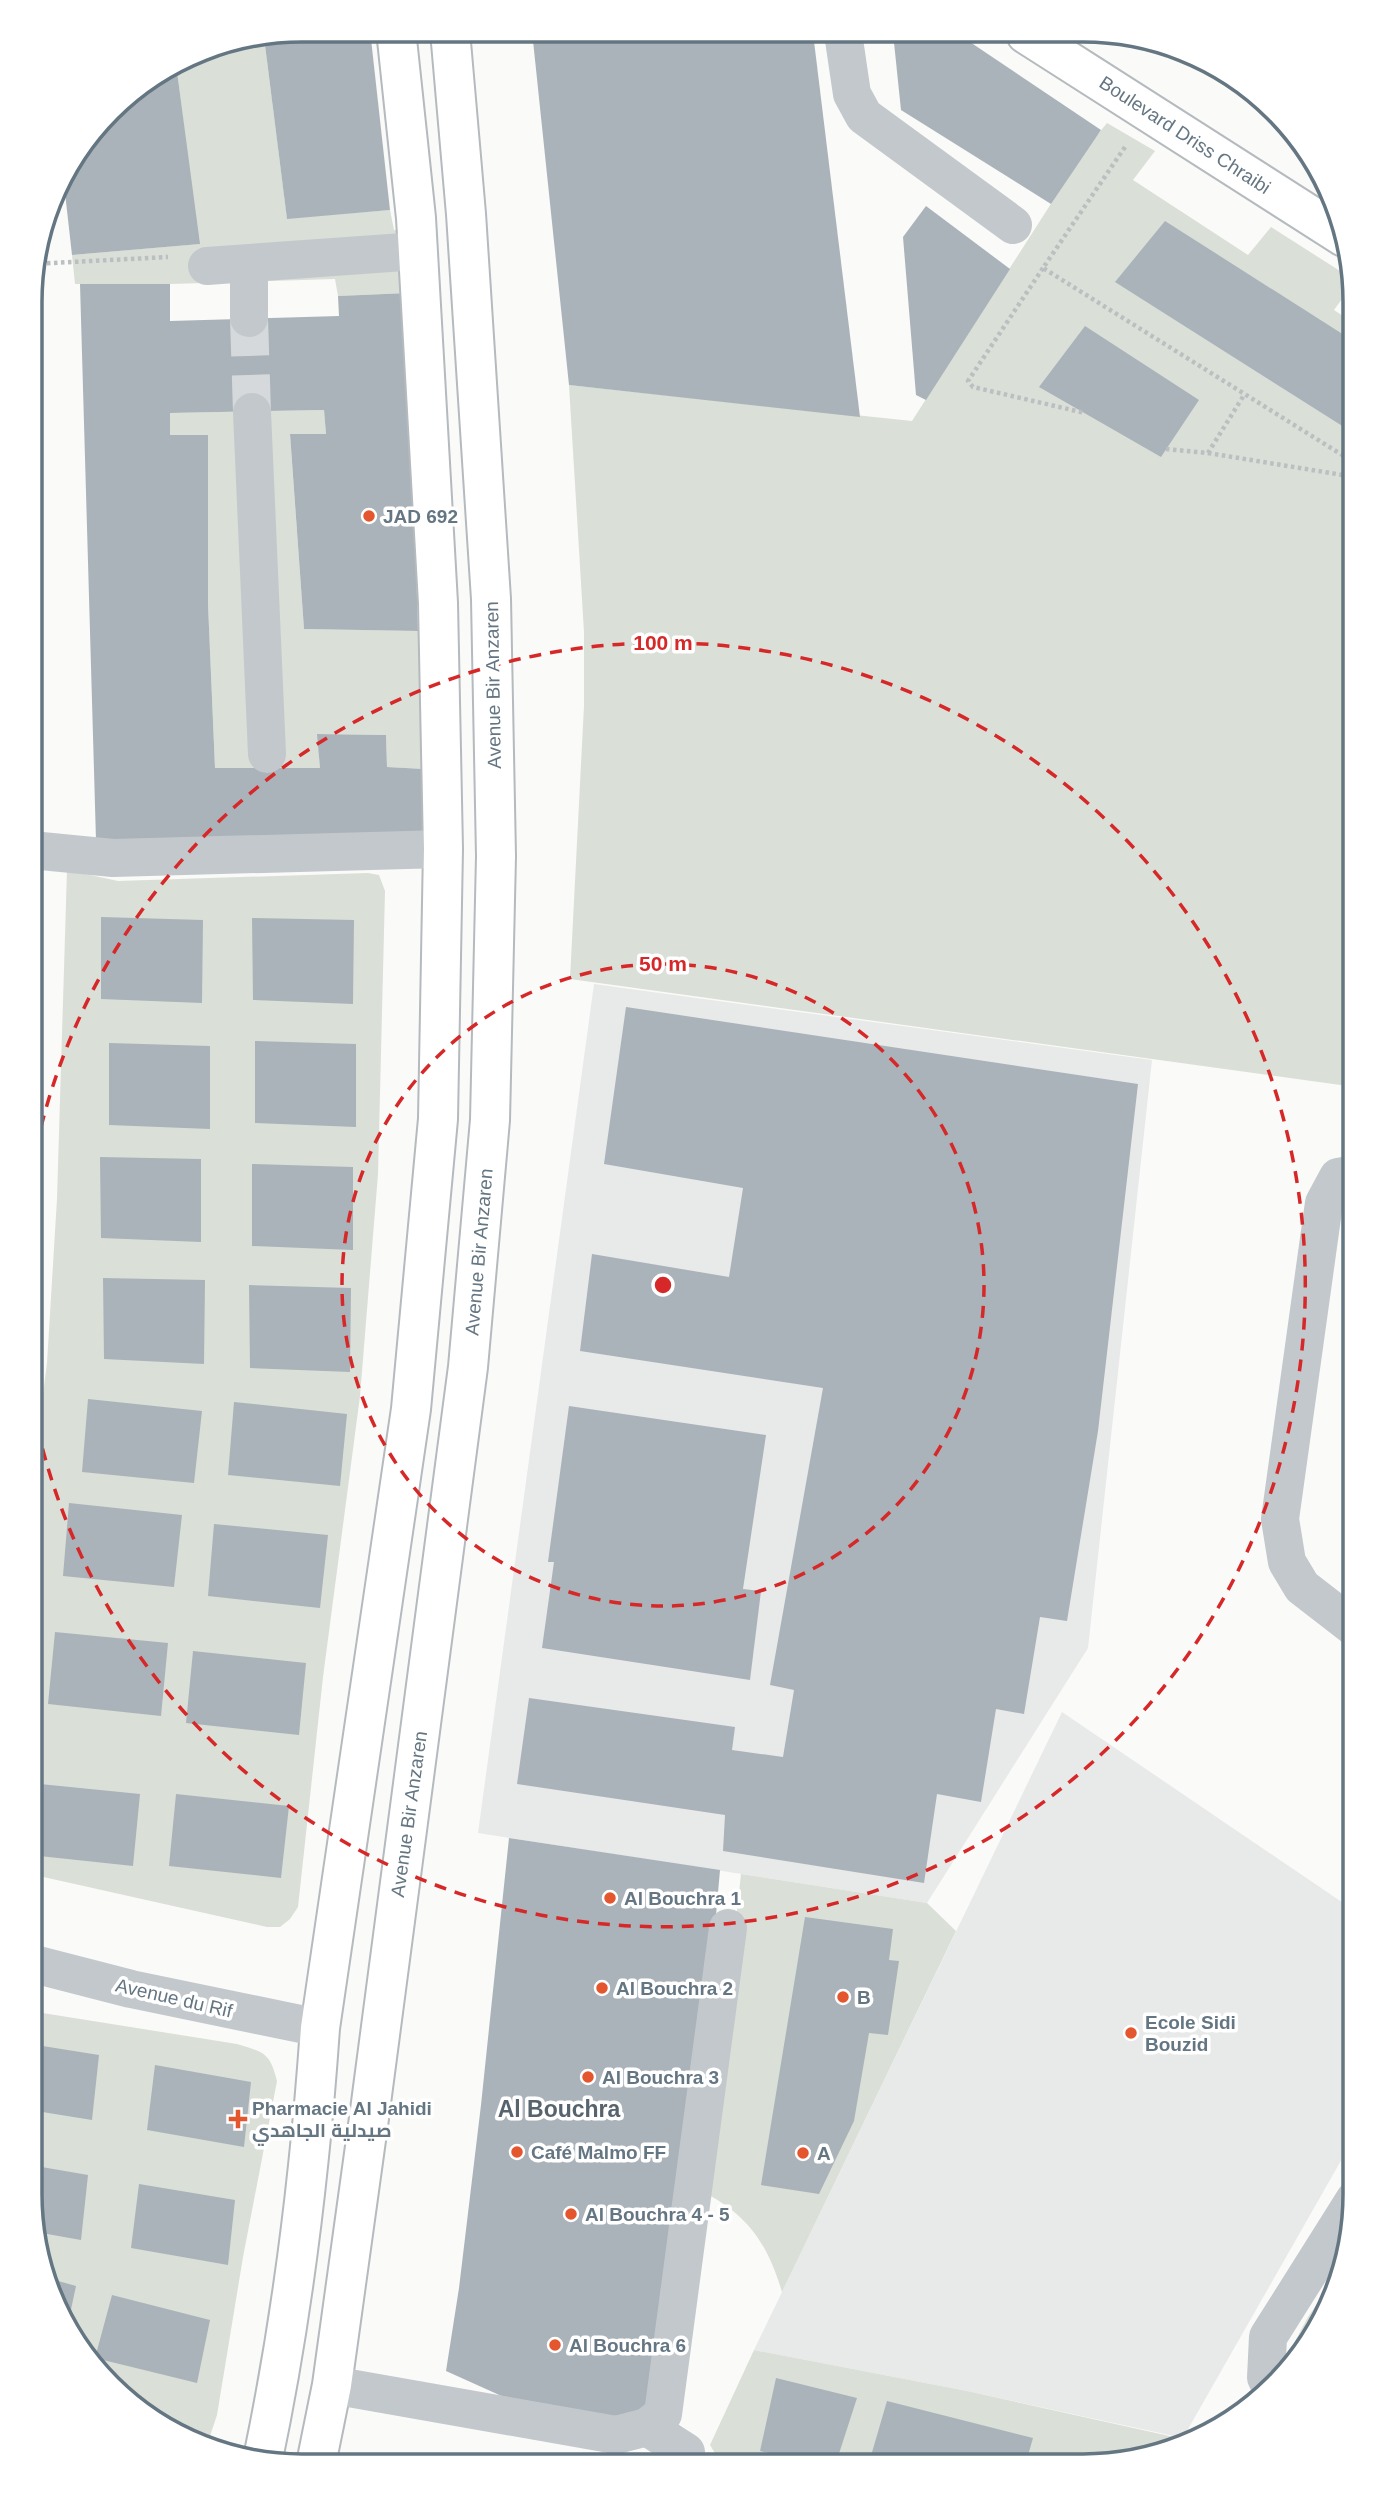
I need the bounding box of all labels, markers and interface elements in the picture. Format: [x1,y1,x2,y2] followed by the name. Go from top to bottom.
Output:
[1096,72,1274,198] street label: Boulevard Driss Chraibi
[383,506,458,527] place label: JAD 692
[361,508,377,524] marker: JAD 692
[481,601,505,769] street label: Avenue Bir Anzaren
[633,631,693,654] text: 100 m
[639,952,687,975] text: 50 m
[461,1168,497,1336] street label: Avenue Bir Anzaren
[651,1273,675,1297] centre of rings
[387,1730,431,1898] street label: Avenue Bir Anzaren
[624,1888,742,1909] place label: Al Bouchra 1
[602,1890,618,1906] marker: Al Bouchra 1
[114,1974,235,2022] street label: Avenue du Rif
[616,1978,733,1999] place label: Al Bouchra 2
[594,1980,610,1996] marker: Al Bouchra 2
[857,1987,871,2008] place label: B
[835,1989,851,2005] marker: B
[1145,2012,1236,2055] place label: Ecole Sidi Bouzid
[1123,2025,1139,2041] marker: Ecole Sidi Bouzid
[602,2067,719,2088] place label: Al Bouchra 3
[580,2069,596,2085] marker: Al Bouchra 3
[498,2096,621,2122] district label: Al Bouchra
[252,2098,432,2146] place label: Pharmacie Al Jahidi صيدلية الجاهدي
[230,2111,246,2127] marker: Pharmacie Al Jahidi صيدلية الجاهدي
[531,2142,666,2163] place label: Café Malmo FF
[817,2143,831,2164] place label: A
[509,2144,525,2160] marker: Café Malmo FF
[795,2145,811,2161] marker: A
[585,2204,730,2225] place label: Al Bouchra 4 - 5
[563,2206,579,2222] marker: Al Bouchra 4 - 5
[569,2335,686,2356] place label: Al Bouchra 6
[547,2337,563,2353] marker: Al Bouchra 6

